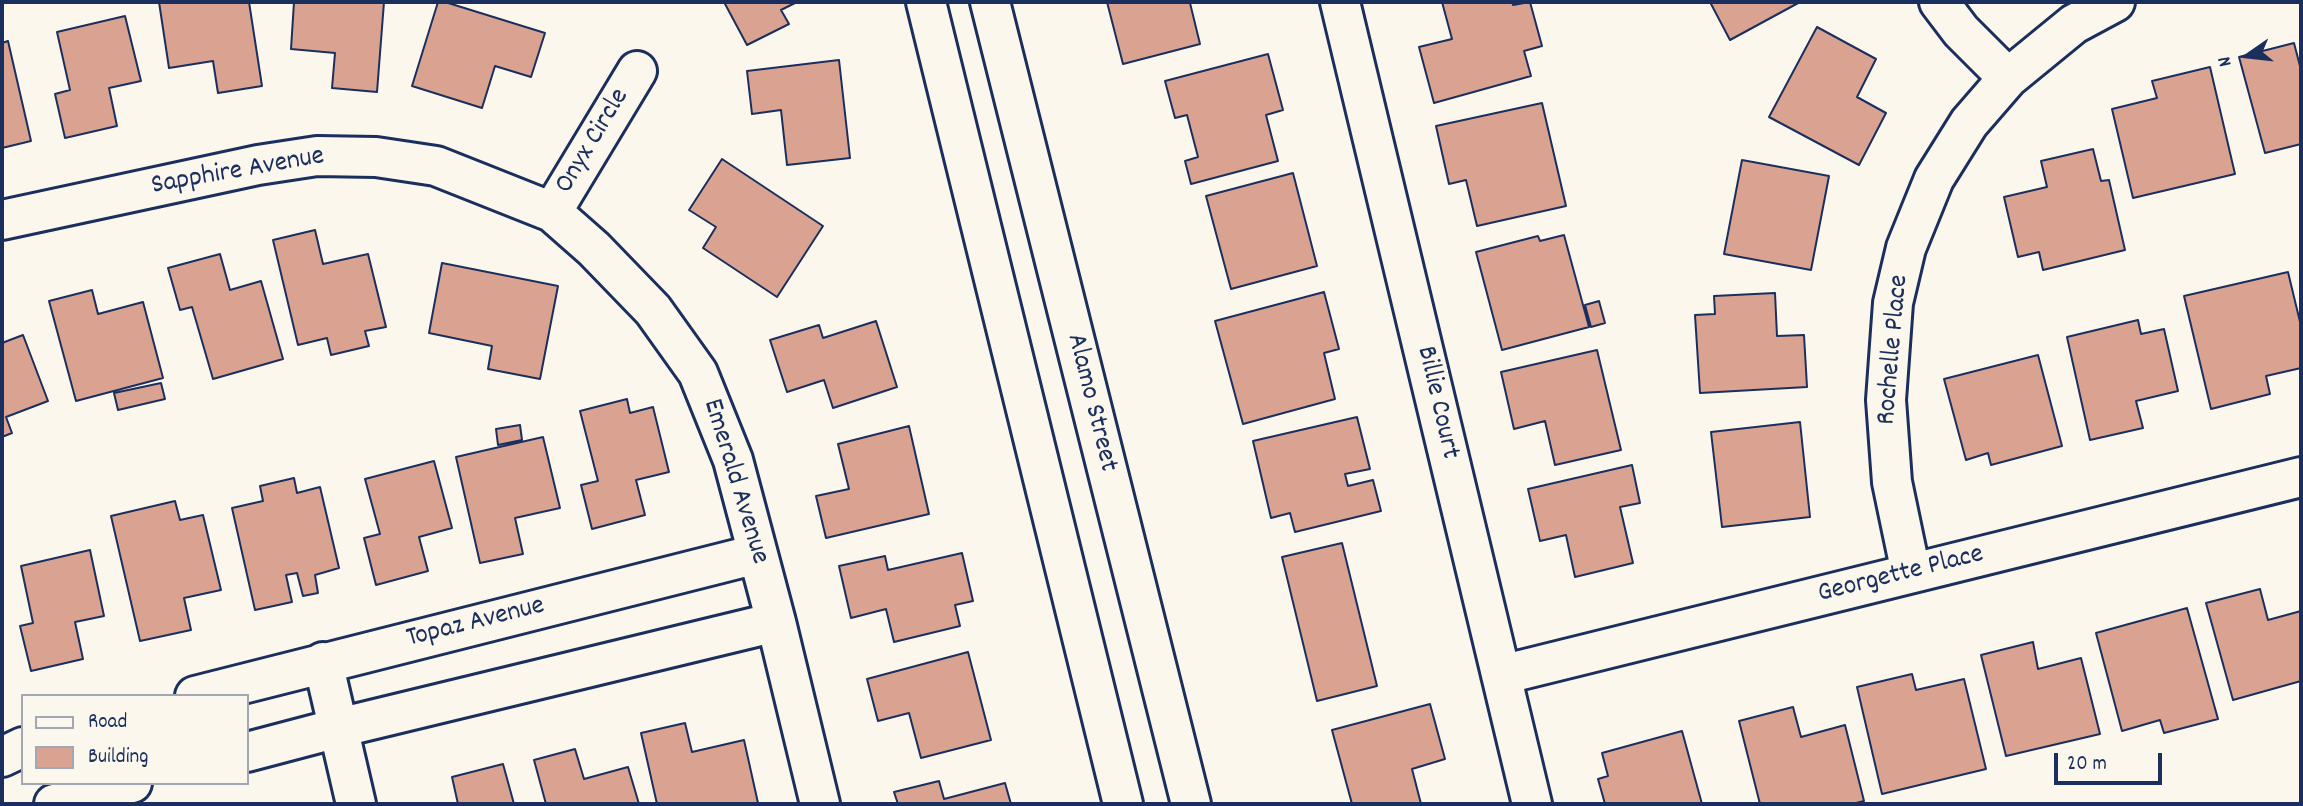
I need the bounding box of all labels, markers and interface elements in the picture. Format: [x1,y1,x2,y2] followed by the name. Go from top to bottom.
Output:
[2212,21,2282,91] north arrow
[2212,53,2240,69] text: N
[550,83,638,201] street label: Onyx Circle
[149,141,327,205] street label: Sapphire Avenue
[1872,274,1918,426] street label: Rochelle Place
[1057,330,1123,476] street label: Alamo Street
[1407,343,1465,463] street label: Billie Court
[693,396,775,568] street label: Emerald Avenue
[1815,539,1987,613] street label: Georgette Place
[404,591,548,657] street label: Topaz Avenue
[21,694,248,785] legend
[88,708,127,738] text: Road
[2058,740,2166,784] scale bar
[88,743,148,773] text: Building
[2067,750,2107,780] text: 20 m

